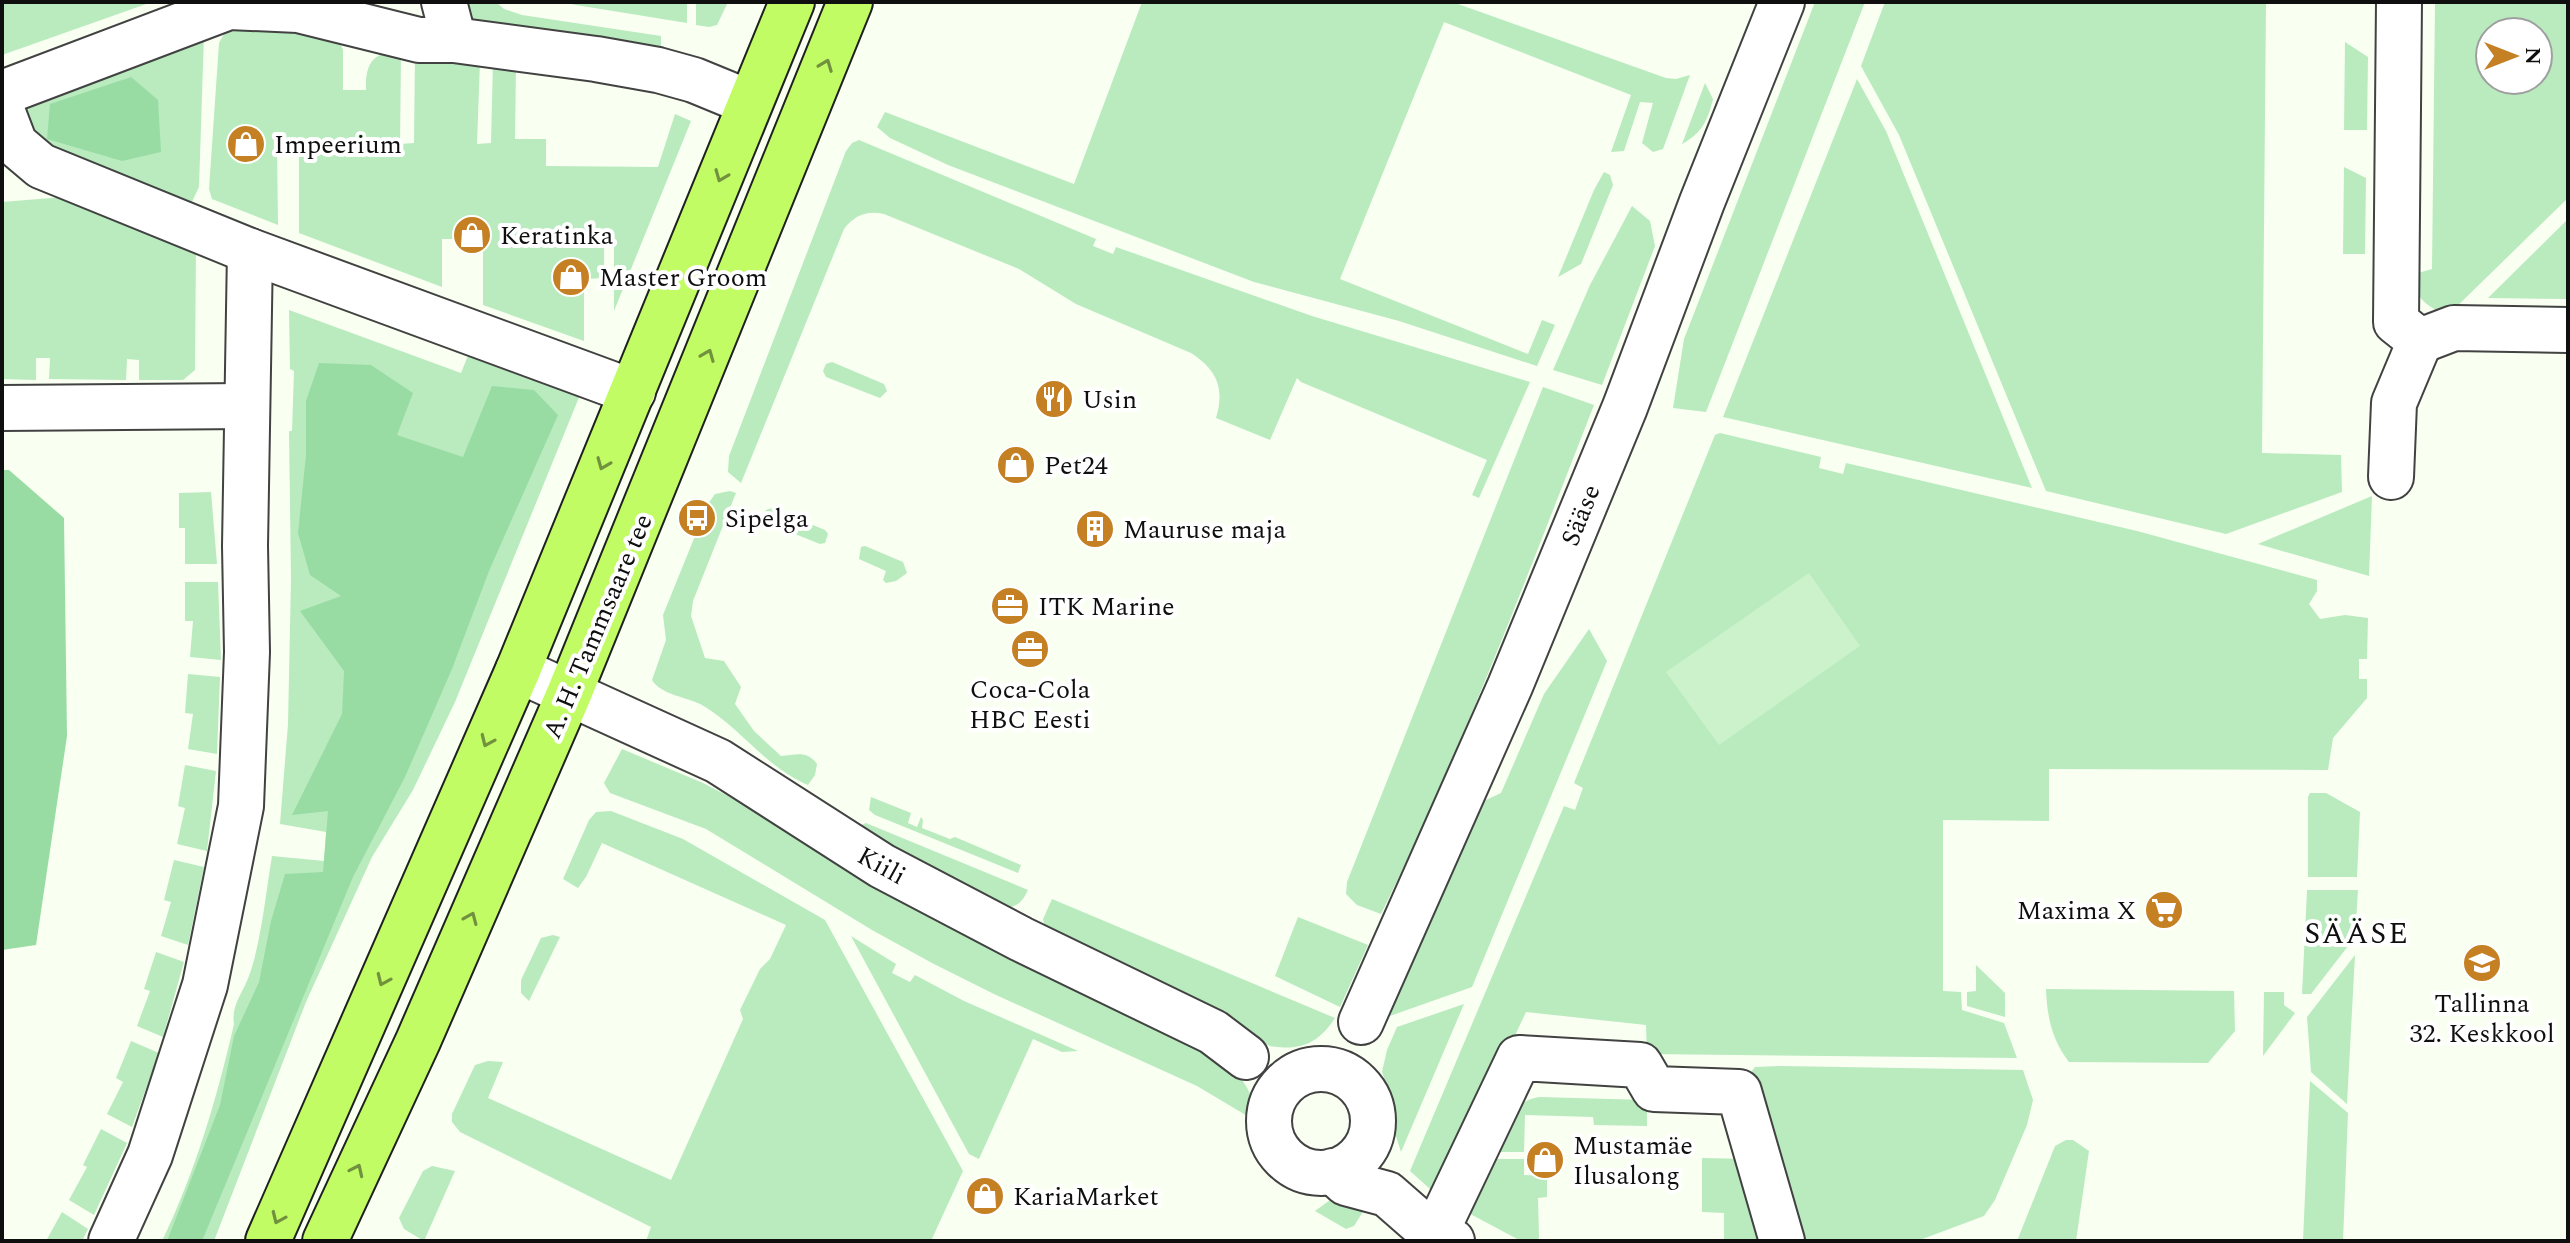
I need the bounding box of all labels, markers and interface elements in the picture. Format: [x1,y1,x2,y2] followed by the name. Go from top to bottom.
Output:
[2474,16,2554,96] north arrow
[2516,47,2549,65] text: N
[816,58,833,72] one-way arrow
[225,123,267,165] shop icon: Impeerium
[274,125,402,165] place label: Impeerium
[714,168,731,182] one-way arrow
[451,214,493,256] shop icon: Keratinka
[500,216,614,256] place label: Keratinka
[550,256,592,298] shop icon: Master Groom
[599,258,767,298] place label: Master Groom
[698,349,715,363] one-way arrow
[1033,378,1075,420] restaurant icon: Usin
[1082,380,1137,420] place label: Usin
[995,444,1037,486] shop icon: Pet24
[1044,446,1108,486] place label: Pet24
[597,456,613,471] one-way arrow
[1550,478,1611,552] street label: Sääse
[676,497,718,539] bus stop icon: Sipelga
[725,499,809,539] place label: Sipelga
[532,508,663,745] street label: A. H. Tammsaare tee
[1074,508,1116,550] building icon: Mauruse maja
[1123,510,1287,550] place label: Mauruse maja
[989,585,1031,627] office icon: ITK Marine
[1038,587,1175,627] place label: ITK Marine
[1009,628,1051,670] office icon: Coca-Cola HBC Eesti
[969,670,1091,740] place label: Coca-Cola HBC Eesti
[481,733,497,748] one-way arrow
[850,836,913,896] street label: Kiili
[2143,889,2185,931] supermarket icon: Maxima X
[2017,891,2136,931] place label: Maxima X
[2304,911,2410,957] district label: SÄÄSE
[461,912,477,927] one-way arrow
[2461,942,2503,984] school or university icon: Tallinna 32. Keskkool
[377,972,393,986] one-way arrow
[2409,984,2555,1054] place label: Tallinna 32. Keskkool
[1573,1126,1693,1196] place label: Mustamäe Ilusalong
[1524,1139,1566,1181] shop icon: Mustamäe Ilusalong
[348,1164,364,1179] one-way arrow
[964,1175,1006,1217] shop icon: KariaMarket
[1013,1177,1159,1217] place label: KariaMarket
[272,1209,288,1224] one-way arrow

